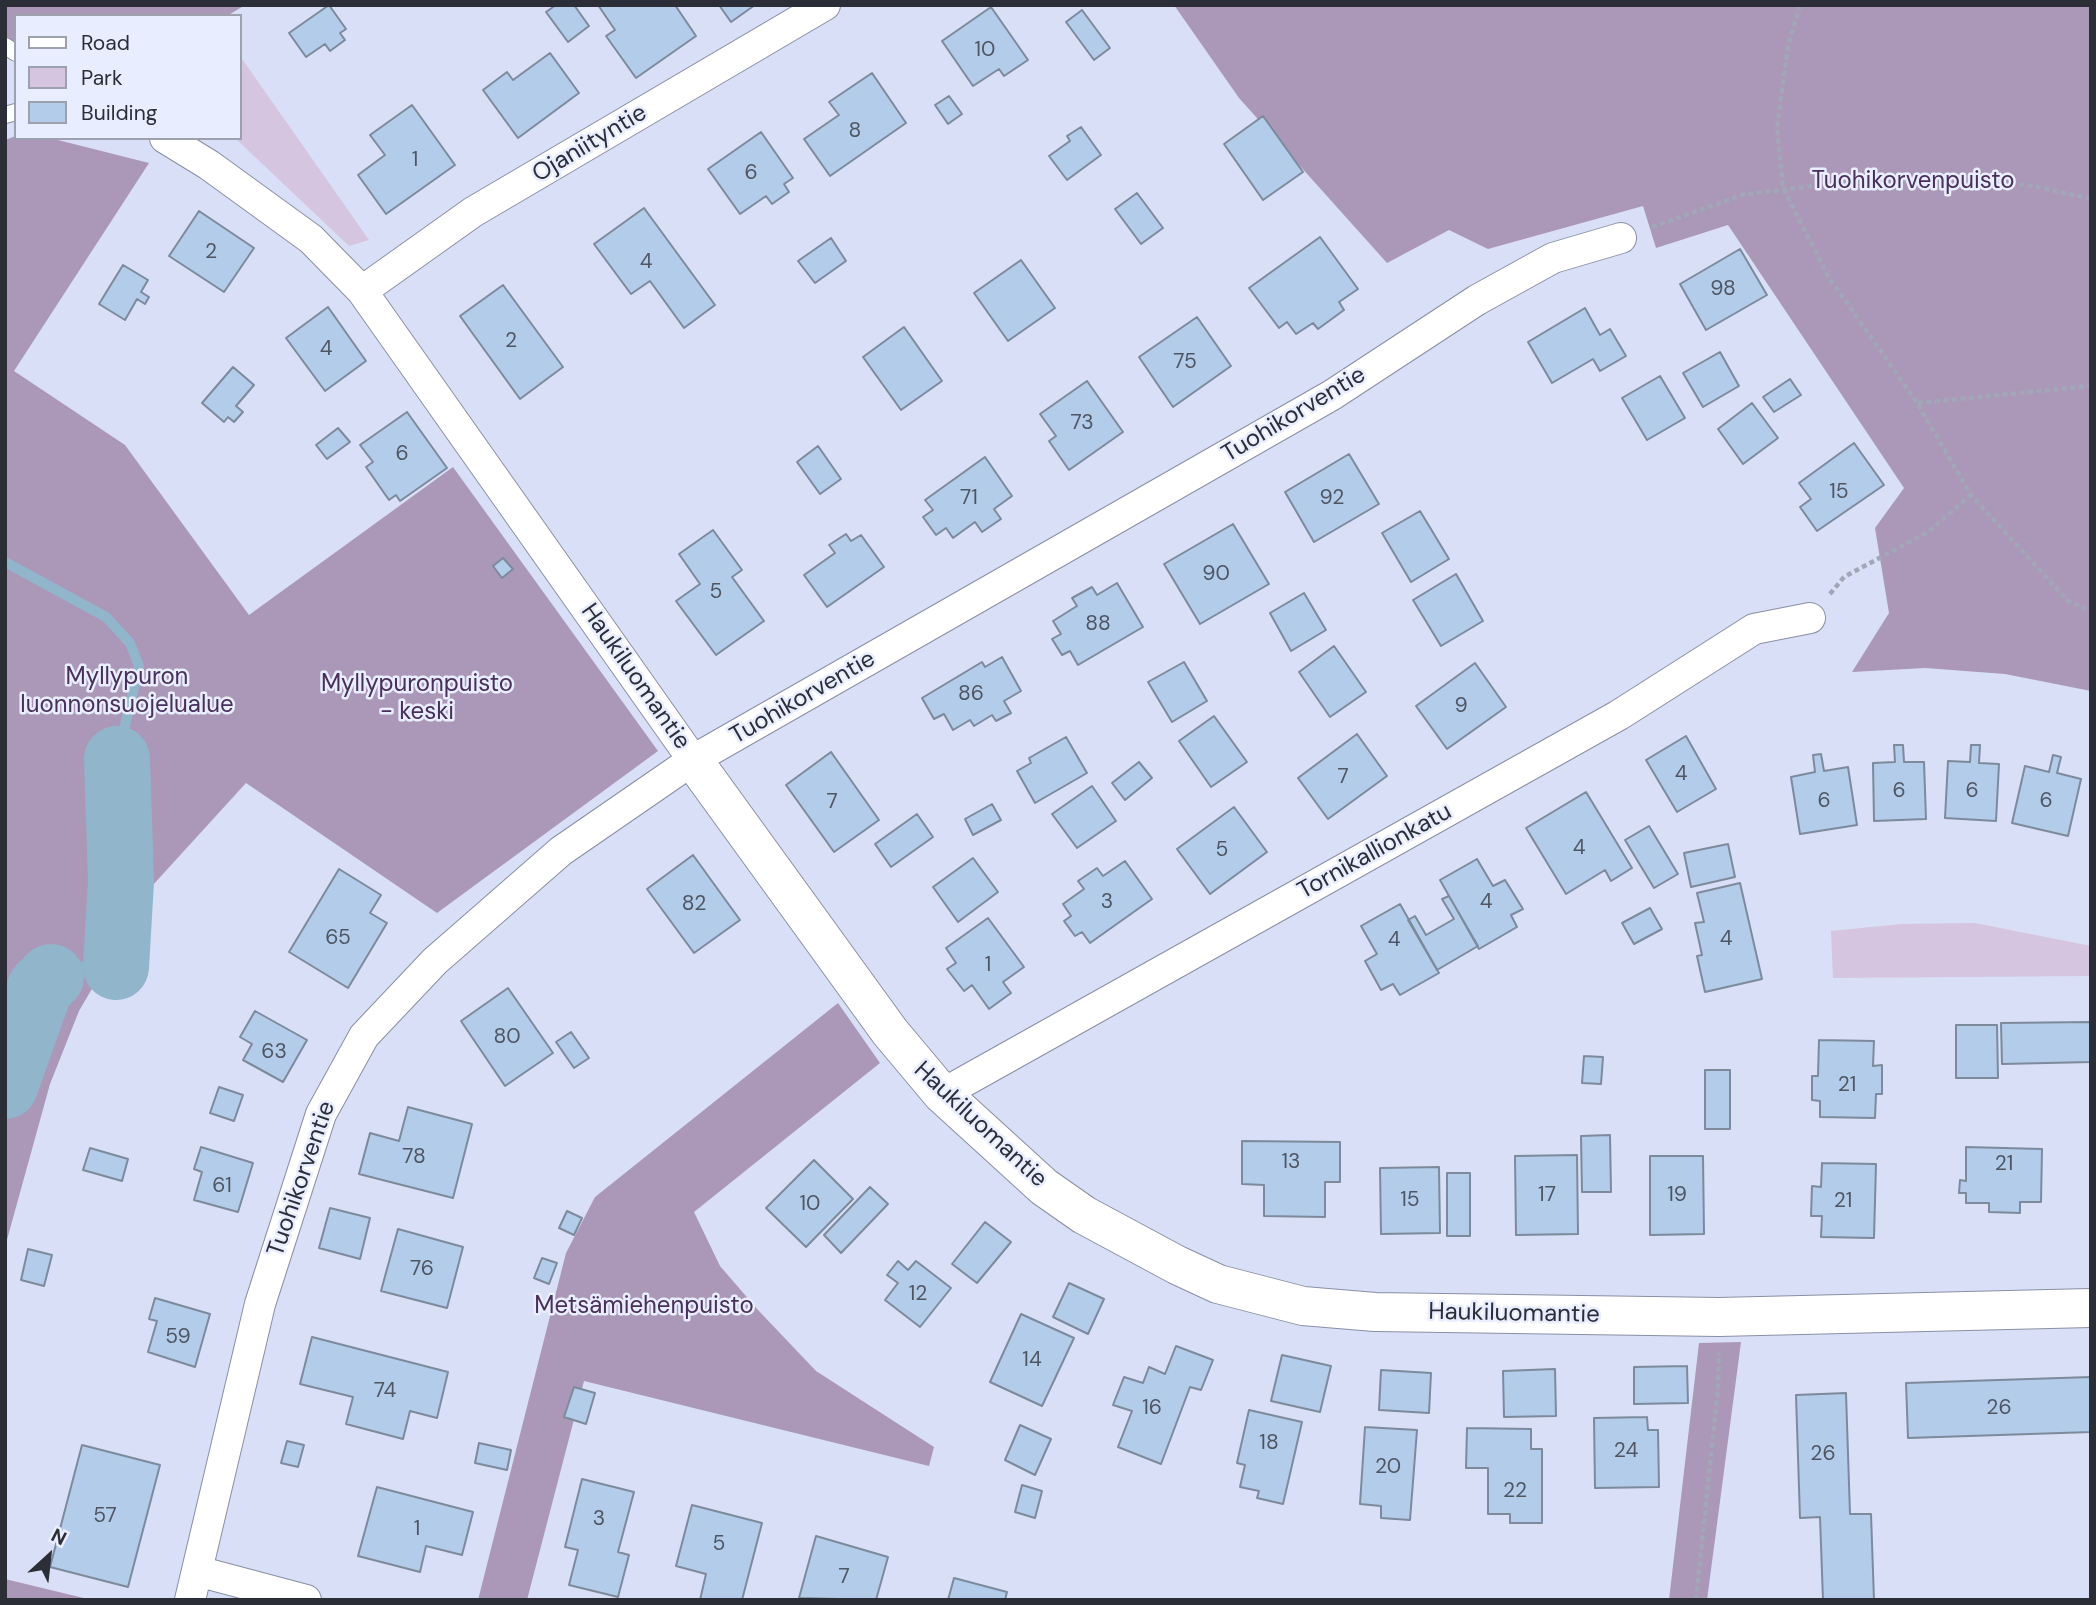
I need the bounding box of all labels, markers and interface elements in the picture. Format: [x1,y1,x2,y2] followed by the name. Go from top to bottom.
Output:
[14,14,242,140] legend
[81,29,130,57] text: Road
[975,37,995,63] house number: 10
[81,64,122,92] text: Park
[81,99,157,127] text: Building
[528,99,652,189] street label: Ojaniityntie
[849,118,861,144] house number: 8
[412,147,418,173] house number: 1
[744,160,758,186] house number: 6
[1812,168,2014,196] park label: Tuohikorvenpuisto
[205,239,217,265] house number: 2
[640,249,652,275] house number: 4
[1710,276,1736,302] house number: 98
[505,328,517,354] house number: 2
[320,336,332,362] house number: 4
[1173,349,1197,375] house number: 75
[1217,361,1371,469] street label: Tuohikorventie
[1070,410,1094,436] house number: 73
[395,441,409,467] house number: 6
[1829,479,1849,505] house number: 15
[960,485,978,511] house number: 71
[1320,485,1344,511] house number: 92
[1202,561,1230,587] house number: 90
[710,579,722,605] house number: 5
[574,599,696,755] street label: Haukiluomantie
[1085,611,1111,637] house number: 88
[725,645,881,751] street label: Tuohikorventie
[20,664,234,720] park label: Myllypuron luonnonsuojelualue
[321,671,513,727] park label: Myllypuronpuisto - keski
[958,681,984,707] house number: 86
[1454,693,1468,719] house number: 9
[1675,761,1687,787] house number: 4
[1337,764,1349,790] house number: 7
[1892,778,1906,804] house number: 6
[1965,778,1979,804] house number: 6
[1817,788,1831,814] house number: 6
[2039,788,2053,814] house number: 6
[826,789,838,815] house number: 7
[1293,798,1457,906] street label: Tornikallionkatu
[1573,835,1585,861] house number: 4
[1216,837,1228,863] house number: 5
[1101,889,1113,915] house number: 3
[1480,889,1492,915] house number: 4
[682,891,706,917] house number: 82
[325,925,351,951] house number: 65
[1720,926,1732,952] house number: 4
[1388,927,1400,953] house number: 4
[985,952,991,978] house number: 1
[493,1024,521,1050] house number: 80
[261,1039,287,1065] house number: 63
[908,1056,1052,1194] street label: Haukiluomantie
[1838,1072,1856,1098] house number: 21
[262,1098,342,1260] street label: Tuohikorventie
[402,1144,426,1170] house number: 78
[1282,1149,1300,1175] house number: 13
[1995,1151,2013,1177] house number: 21
[212,1173,232,1199] house number: 61
[1538,1182,1556,1208] house number: 17
[1667,1182,1687,1208] house number: 19
[1400,1187,1420,1213] house number: 15
[1834,1188,1852,1214] house number: 21
[800,1191,820,1217] house number: 10
[410,1256,434,1282] house number: 76
[909,1281,927,1307] house number: 12
[534,1293,754,1321] park label: Metsämiehenpuisto
[1428,1298,1600,1330] street label: Haukiluomantie
[165,1324,191,1350] house number: 59
[1022,1347,1042,1373] house number: 14
[374,1378,396,1404] house number: 74
[1142,1395,1162,1421] house number: 16
[1986,1395,2012,1421] house number: 26
[1259,1430,1279,1456] house number: 18
[1614,1438,1638,1464] house number: 24
[1810,1441,1836,1467] house number: 26
[1375,1454,1401,1480] house number: 20
[1503,1478,1527,1504] house number: 22
[93,1503,117,1529] house number: 57
[593,1506,605,1532] house number: 3
[414,1516,420,1542] house number: 1
[14,1521,84,1591] north arrow
[47,1523,71,1551] text: N
[713,1531,725,1557] house number: 5
[838,1564,850,1590] house number: 7

